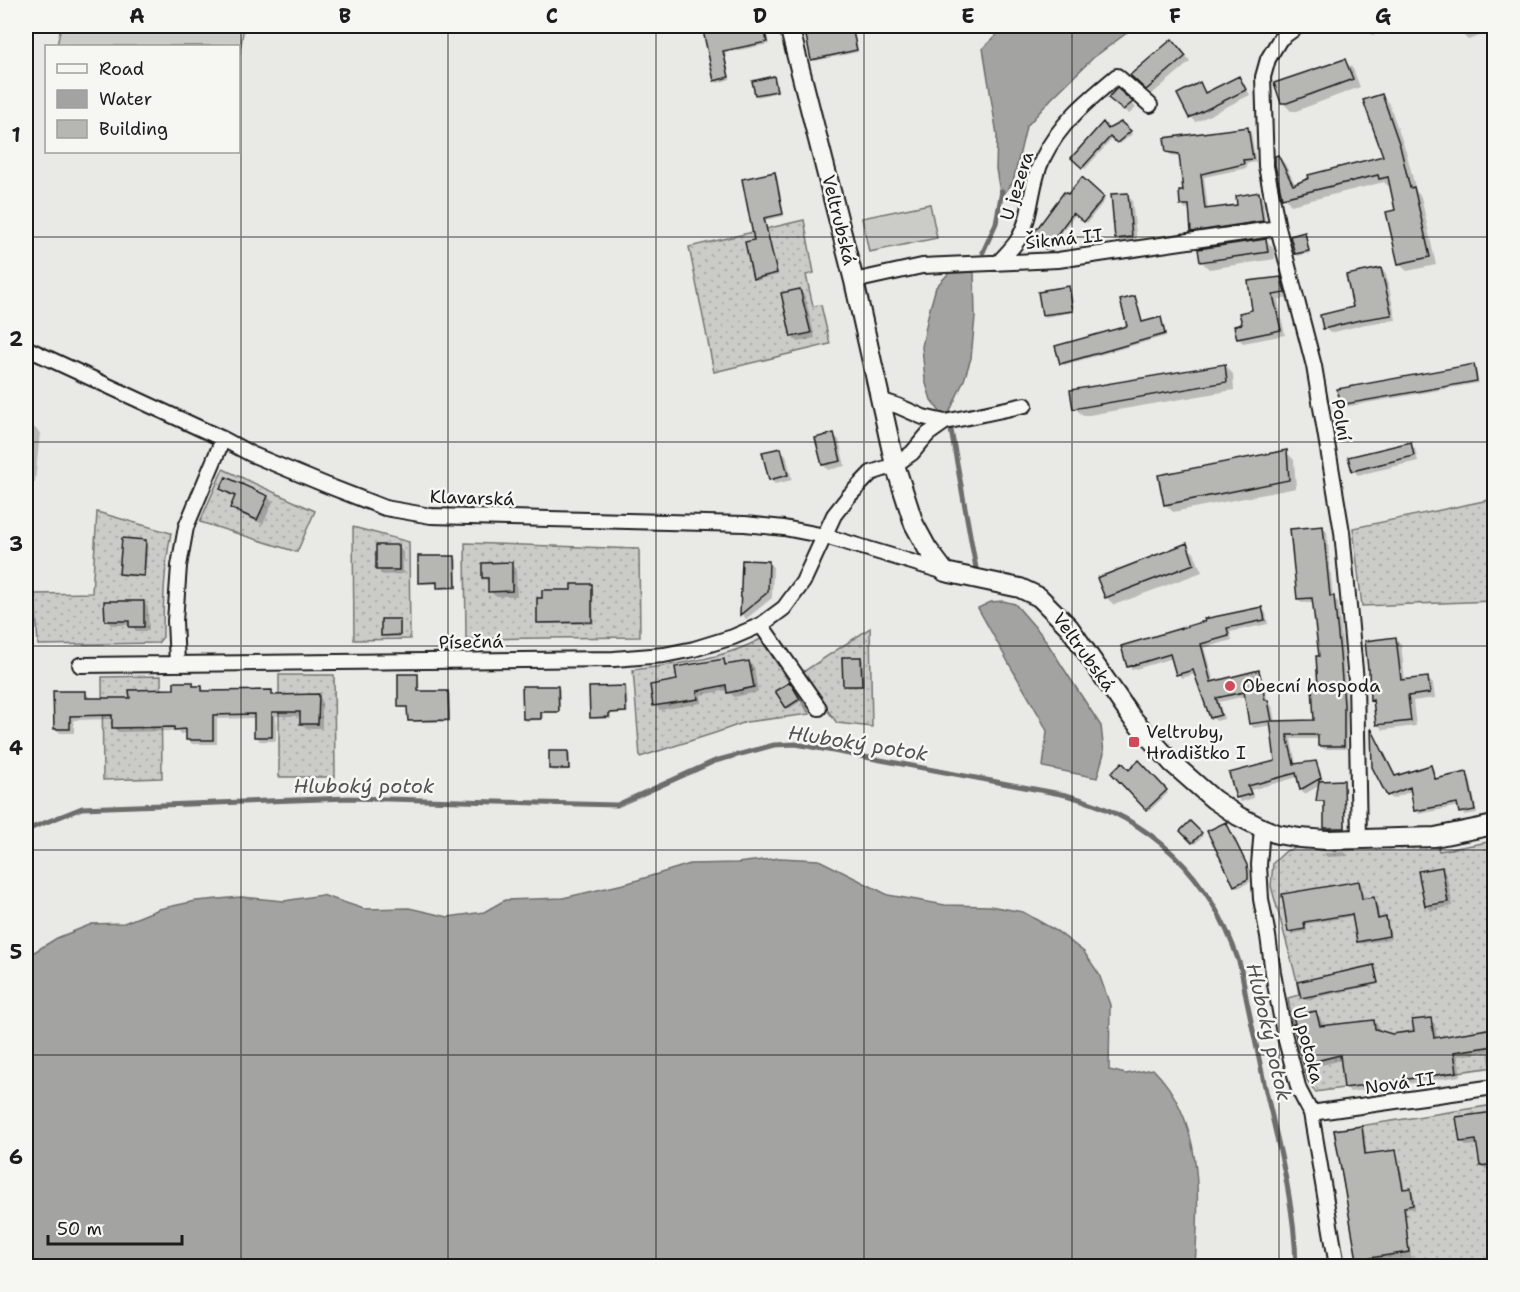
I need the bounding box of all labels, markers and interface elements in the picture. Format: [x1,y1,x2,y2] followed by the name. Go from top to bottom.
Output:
[129,3,145,29] text: A
[339,3,351,29] text: B
[546,3,558,29] text: C
[753,3,767,29] text: D
[961,3,975,29] text: E
[1169,3,1181,29] text: F
[1375,3,1391,29] text: G
[45,45,240,153] legend
[99,57,144,81] text: Road
[99,87,152,111] text: Water
[99,117,168,141] text: Building
[11,122,21,148] text: 1
[995,148,1039,224] street label: U jezera
[816,172,862,268] street label: Veltrubská
[1024,223,1104,255] street label: Šikmá II
[9,326,23,352] text: 2
[1326,397,1356,443] street label: Polní
[429,485,515,511] street label: Klavarská
[9,531,23,557] text: 3
[1047,608,1121,696] street label: Veltrubská
[438,629,504,655] street label: Písečná
[1242,674,1380,698] place label: Obecní hospoda
[1223,679,1237,693] marker: Obecní hospoda
[786,719,930,767] water label: Hluboký potok
[1146,720,1246,765] place label: Veltruby, Hradištko I
[9,735,23,761] text: 4
[1127,735,1141,749] marker: Veltruby, Hradištko I
[294,773,435,799] water label: Hluboký potok
[10,939,22,965] text: 5
[1240,960,1298,1104] water label: Hluboký potok
[1287,1004,1329,1086] street label: U potoka
[1363,1066,1437,1100] street label: Nová II
[9,1144,23,1170] text: 6
[48,1208,182,1246] scale bar
[57,1217,102,1241] text: 50 m

